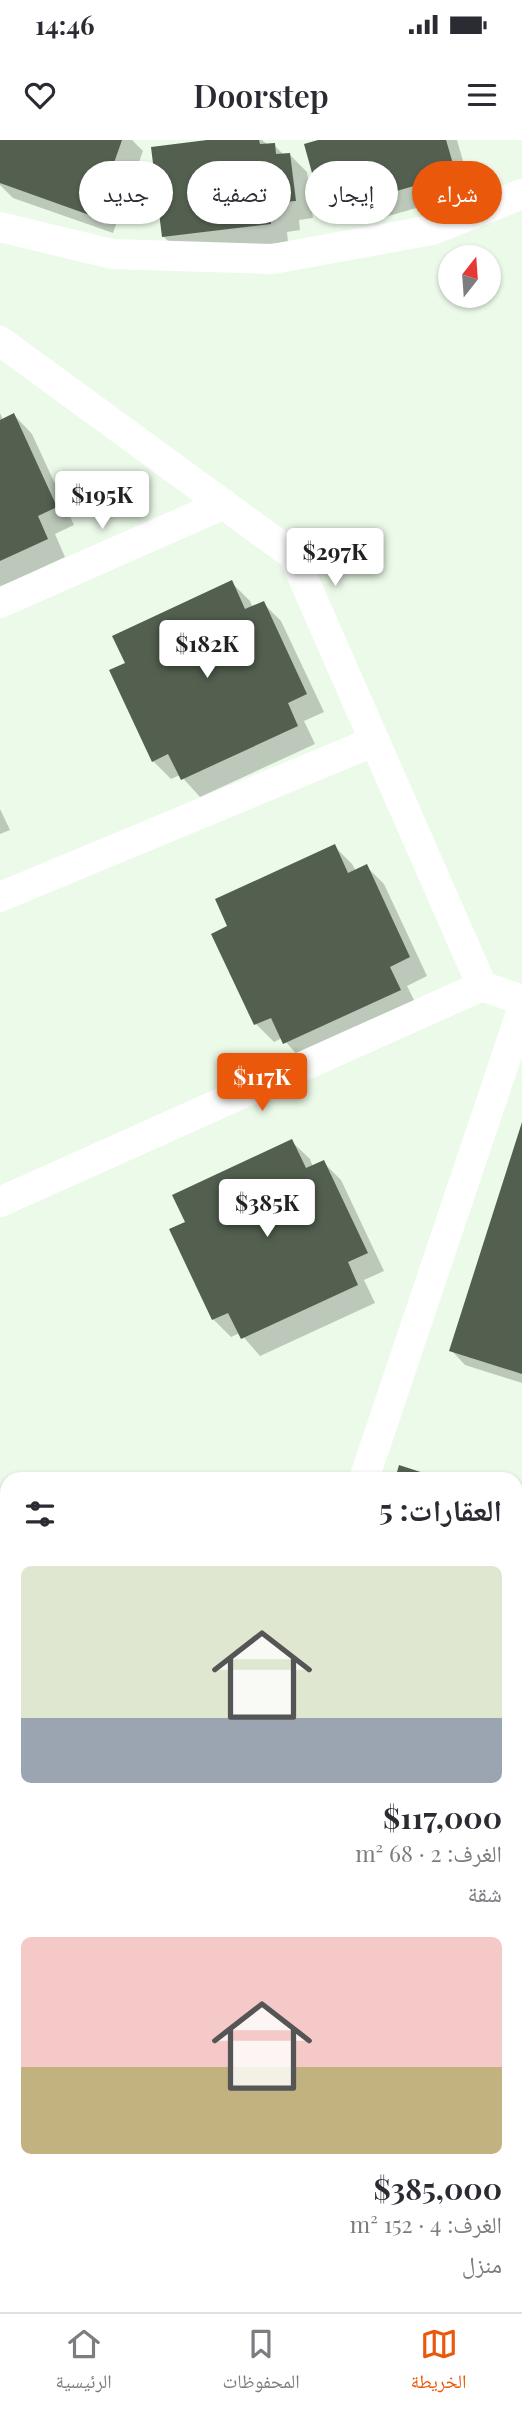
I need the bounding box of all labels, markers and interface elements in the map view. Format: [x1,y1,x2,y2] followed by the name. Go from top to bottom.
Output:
[35,7,95,42] text: 14:46
[193,73,329,116] text: Doorstep
[21,76,59,114] icon: heart
[463,76,501,114] icon: menu
[79,161,173,224] chip: جديد
[187,161,291,224] chip: تصفية
[305,161,398,224] chip: إيجار
[412,161,502,224] chip: شراء
[438,245,500,308] north arrow
[438,245,501,308] map controls
[53,472,151,531] pin: $195K
[71,478,133,509] text: $195K
[286,528,384,588] pin: $297K
[303,535,367,566] text: $297K
[158,620,256,680] pin: $182K
[175,627,239,658] text: $182K
[213,1054,311,1113] pin: $117K
[233,1060,291,1091] text: $117K
[218,1180,316,1239] pin: $385K
[235,1186,299,1217] text: $385K
[379,1489,502,1529] text: العقارات: 5
[21,1495,59,1533] icon: filters
[199,1612,325,1738] icon: home
[383,1797,502,1837] text: $117,000
[355,1837,502,1868] text: الغرف: 2 · 68 m²
[468,1877,502,1908] text: شقة
[199,1983,325,2109] icon: home
[373,2168,502,2208] text: $385,000
[350,2208,502,2239] text: الغرف: 4 · 152 m²
[462,2248,502,2279] text: منزل
[55,2325,112,2400] tab: الرئيسية
[223,2325,300,2400] tab: المحفوظات
[411,2325,467,2400] tab: الخريطة

